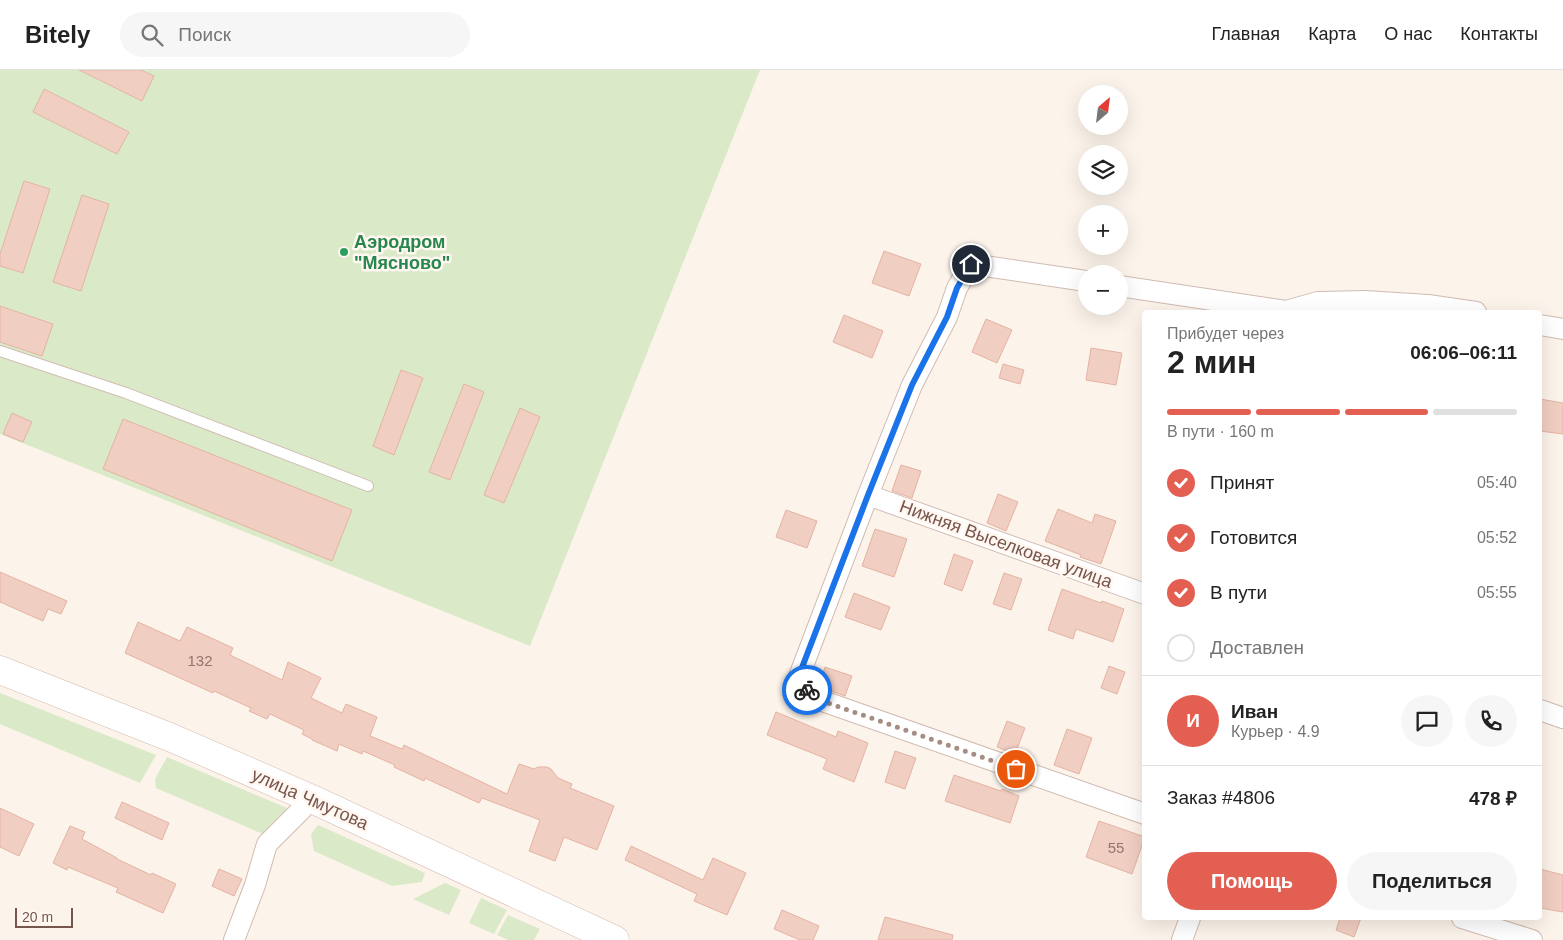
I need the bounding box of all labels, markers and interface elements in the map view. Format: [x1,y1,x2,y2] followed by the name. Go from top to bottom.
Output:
[120,12,470,57] search box
[25,21,90,48] text: Bitely
[138,21,166,49] icon: search
[178,24,231,45] text: Поиск
[1212,24,1280,44] text: Главная
[1308,24,1356,44] text: Карта
[1384,24,1432,44] text: О нас
[1460,24,1538,44] text: Контакты
[1078,85,1128,135] north arrow
[1078,85,1128,315] map controls
[1078,145,1128,195] button: layers
[1078,205,1128,255] button: +
[354,232,450,273] place label: Аэродром "Мясново"
[950,243,992,285] pin
[338,246,350,258] marker: Аэродром "Мясново"
[957,250,985,278] icon: home
[1078,265,1128,315] button: −
[1167,325,1284,342] text: Прибудет через
[1410,342,1517,363] text: 06:06–06:11
[1167,344,1256,380] text: 2 мин
[1167,423,1274,440] text: В пути · 160 m
[1167,469,1195,497] icon: check
[1210,472,1274,493] text: Принят
[1477,474,1517,491] text: 05:40
[897,496,1116,592] street label: Нижняя Выселковая улица
[1167,524,1195,552] icon: check
[1210,527,1297,548] text: Готовится
[1477,529,1517,546] text: 05:52
[1167,579,1195,607] icon: check
[1210,582,1267,603] text: В пути
[1477,584,1517,601] text: 05:55
[1210,637,1304,658] text: Доставлен
[187,652,213,669] house number: 132
[782,665,832,715] courier
[793,676,821,704] icon: bike
[1401,695,1453,747] button: chat
[1465,695,1517,747] button: phone
[1231,701,1278,722] text: Иван
[1186,710,1200,731] text: И
[1231,723,1320,740] text: Курьер · 4.9
[995,748,1037,790] pin
[1002,755,1030,783] icon: bag
[249,764,372,834] street label: улица Чмутова
[1167,787,1275,808] text: Заказ #4806
[1469,788,1517,809] text: 478 ₽
[1108,839,1124,856] house number: 55
[1167,852,1337,910] button: Помощь
[1347,852,1517,910] button: Поделиться
[15,905,72,928] scale bar
[22,909,53,925] text: 20 m

